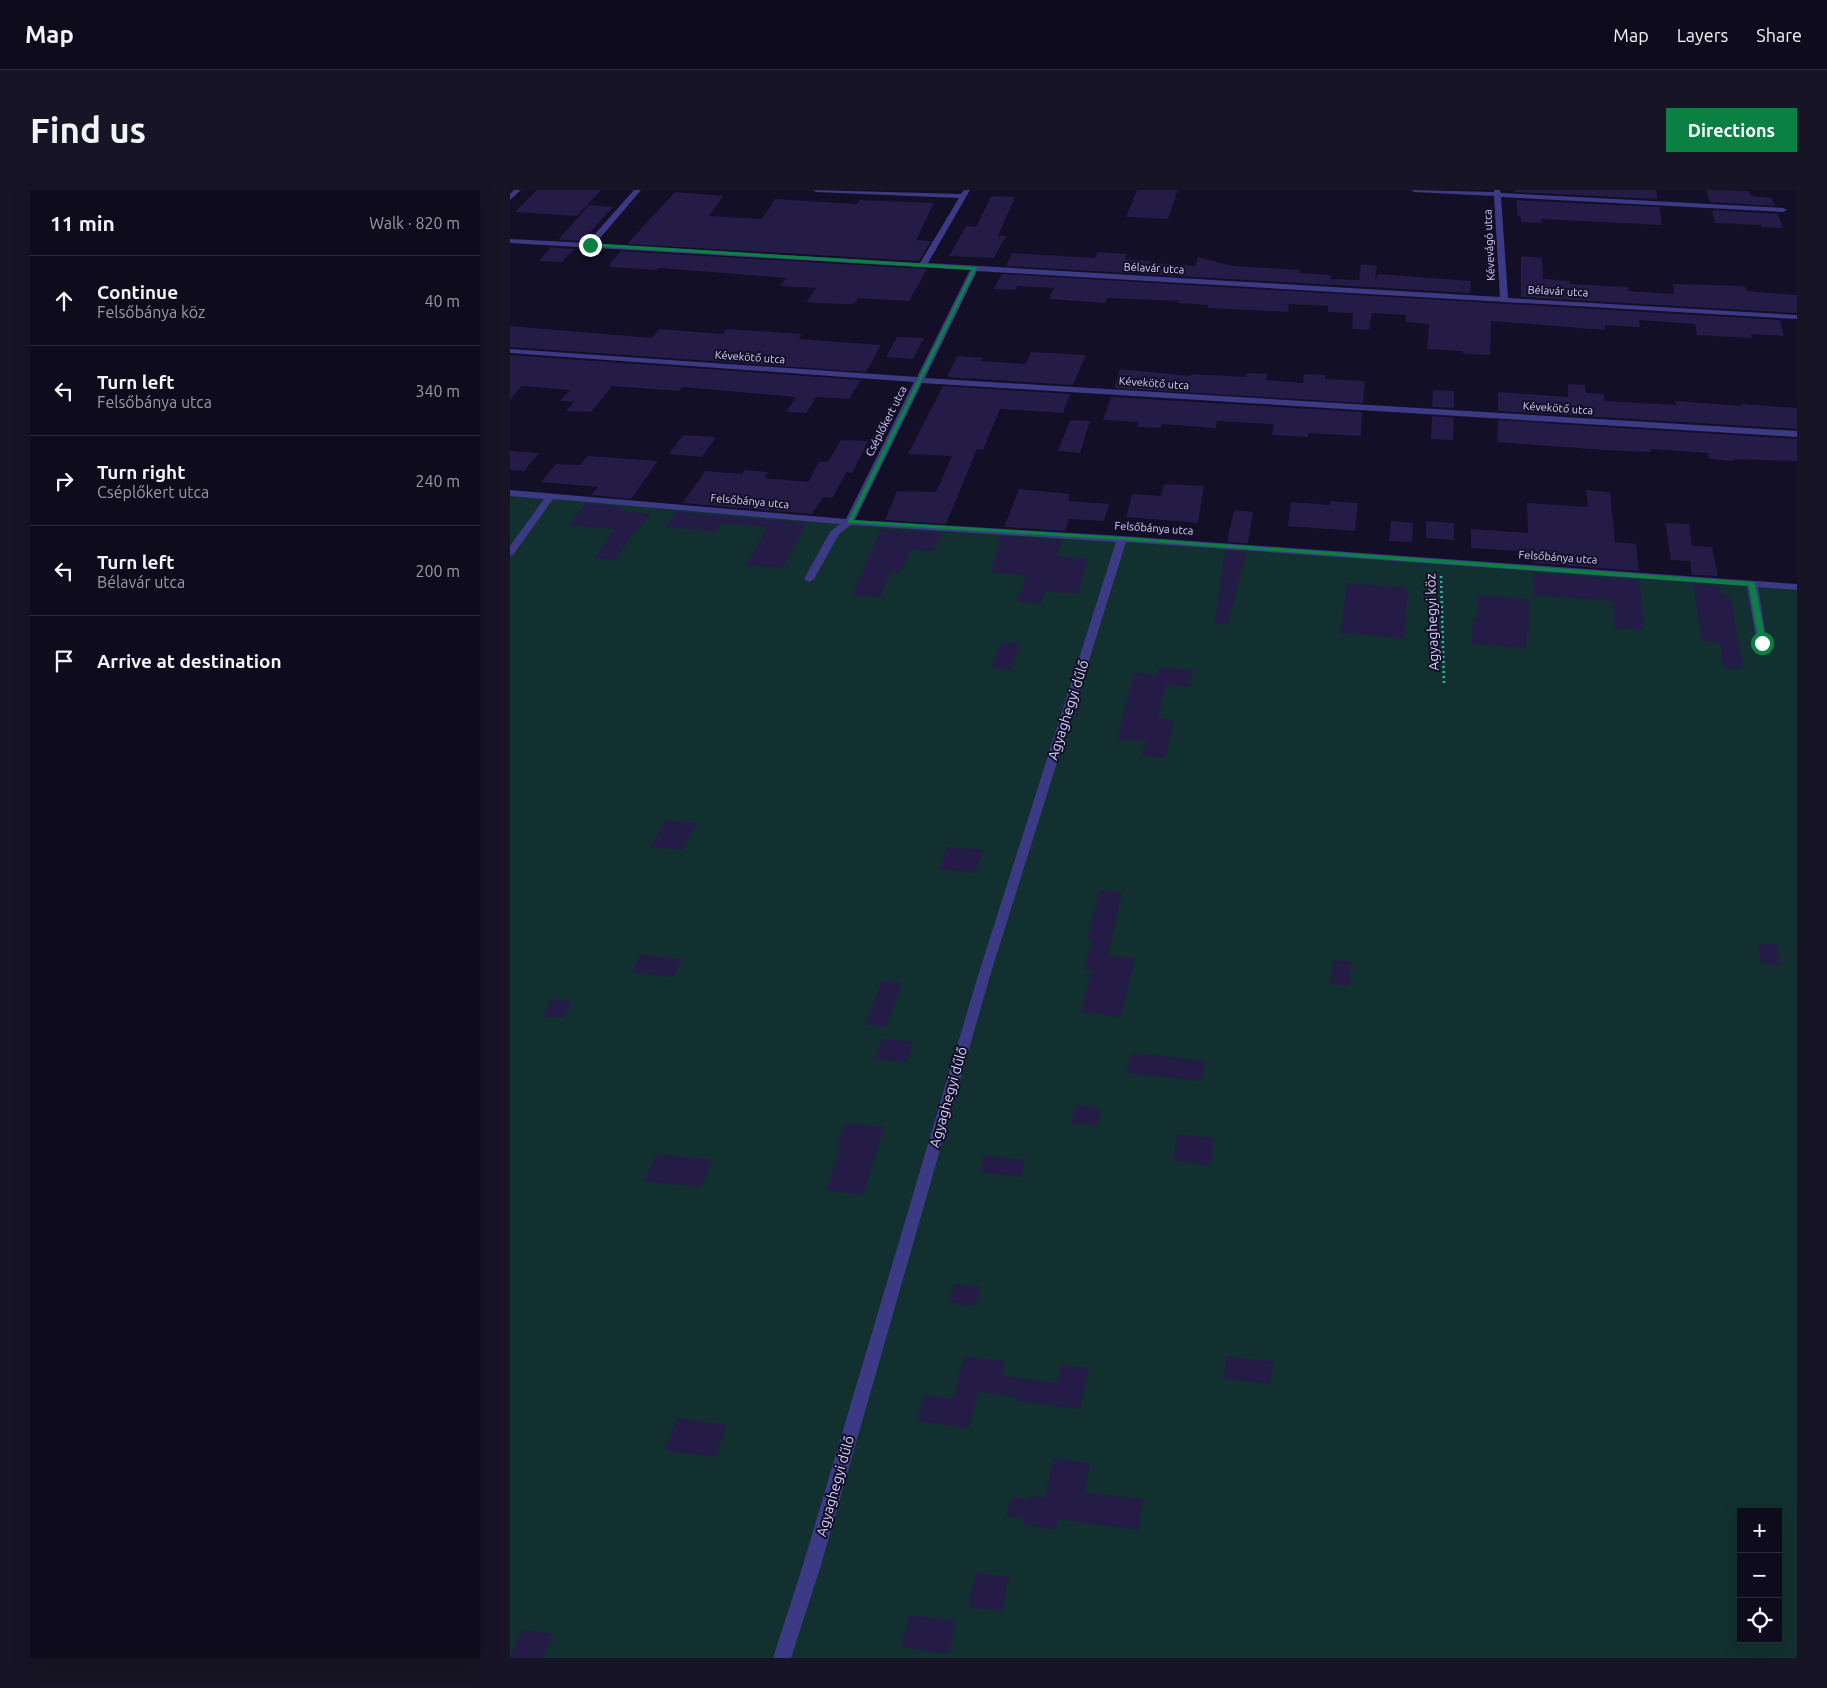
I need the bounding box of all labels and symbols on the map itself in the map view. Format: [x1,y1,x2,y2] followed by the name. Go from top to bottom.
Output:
[1481,209,1497,281] street label: Kévevágó utca
[579,234,602,257] route end
[1123,260,1185,276] street label: Bélavár utca
[1527,283,1589,299] street label: Bélavár utca
[714,349,786,365] street label: Kévekötő utca
[1118,375,1190,391] street label: Kévekötő utca
[863,384,909,458] street label: Cséplőkert utca
[1522,400,1594,416] street label: Kévekötő utca
[710,492,790,510] street label: Felsőbánya utca
[1114,519,1194,537] street label: Felsőbánya utca
[1518,548,1598,566] street label: Felsőbánya utca
[1422,573,1442,671] street label: Agyaghegyi köz
[1751,632,1774,655] route start
[1044,658,1092,762] street label: Agyaghegyi dűlő
[926,1045,970,1149] street label: Agyaghegyi dűlő
[813,1434,857,1538] street label: Agyaghegyi dűlő

